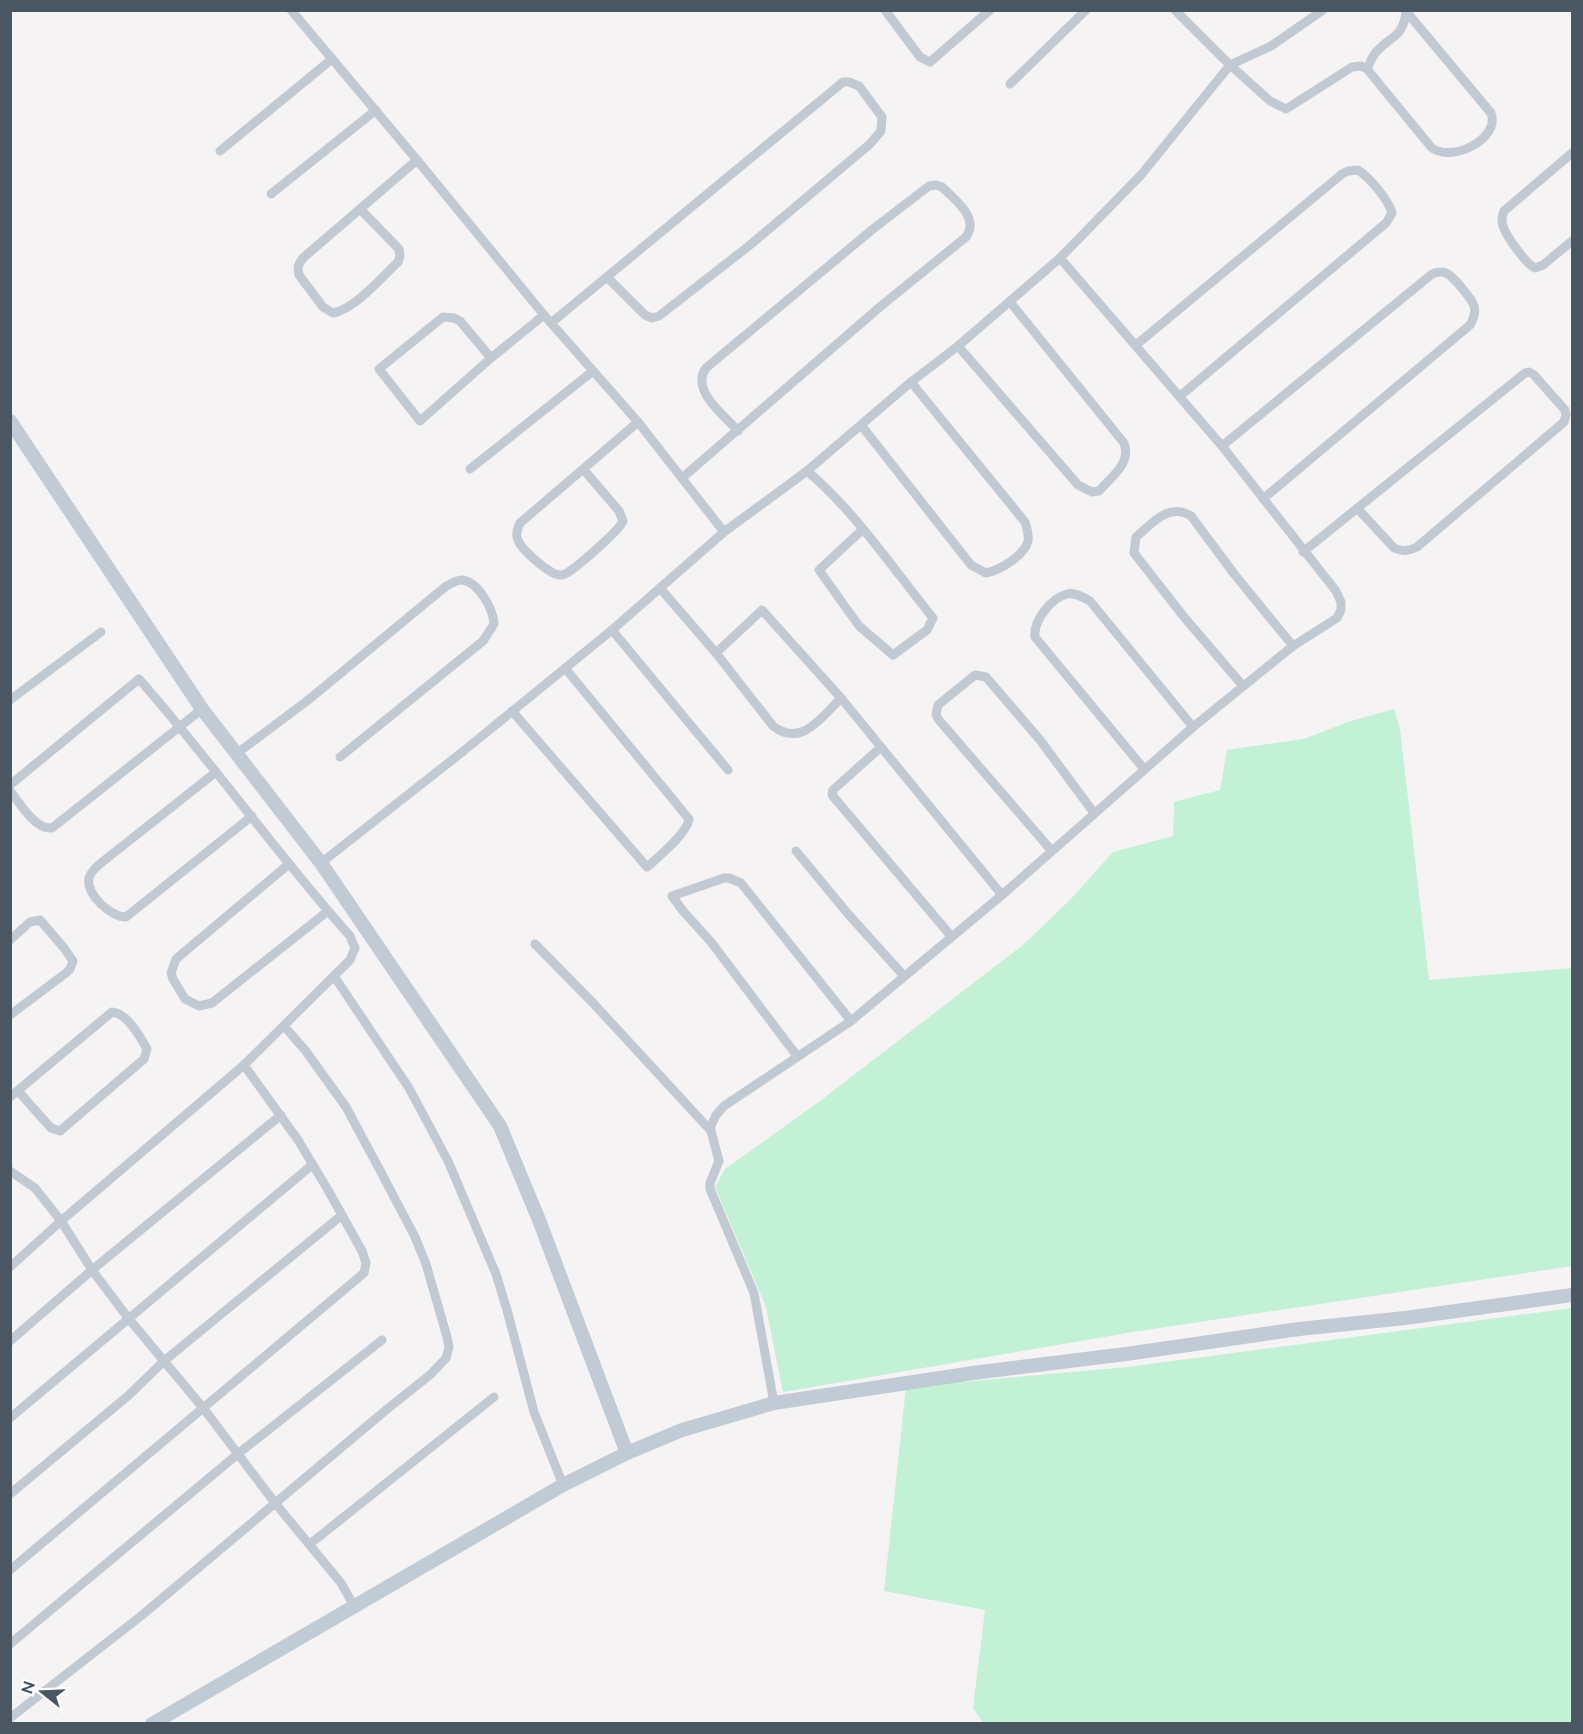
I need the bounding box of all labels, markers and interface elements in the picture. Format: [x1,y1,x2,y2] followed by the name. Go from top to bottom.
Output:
[12,1662,72,1722] north arrow
[17,1679,39,1696] text: N

